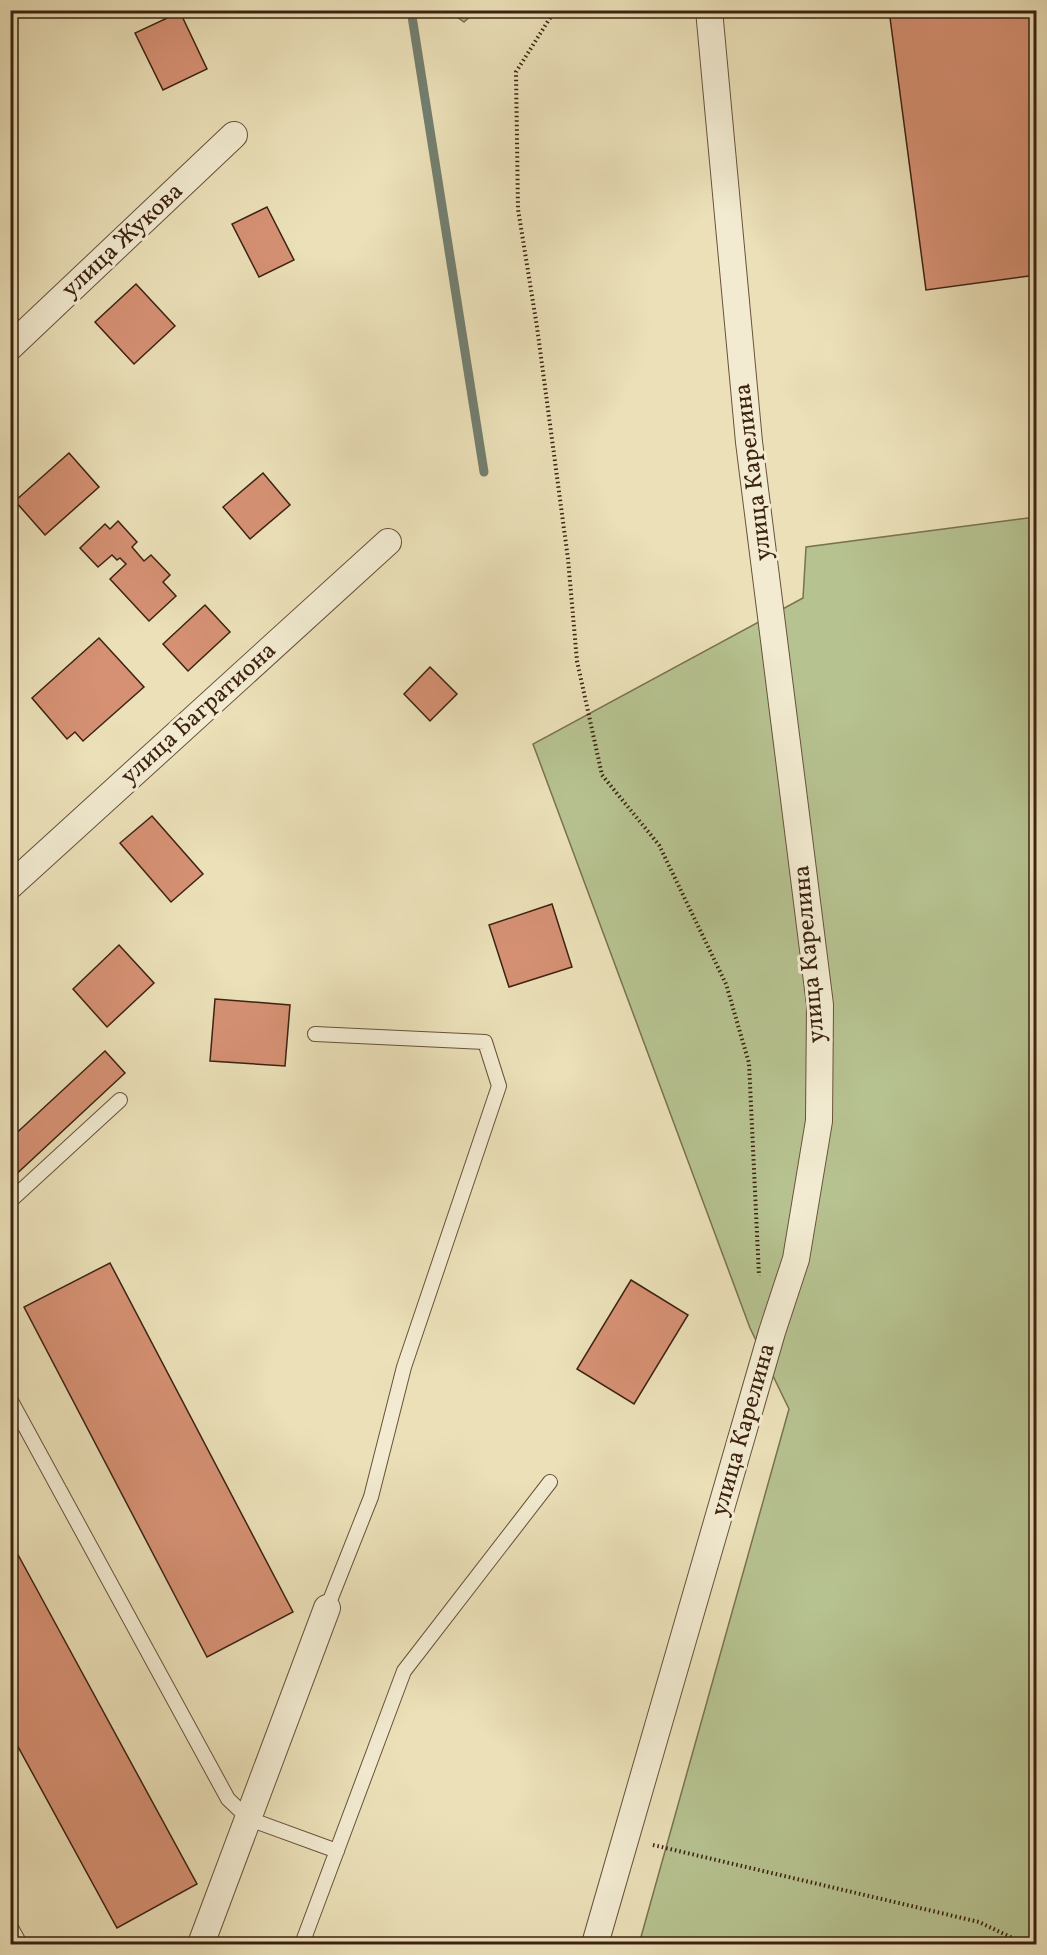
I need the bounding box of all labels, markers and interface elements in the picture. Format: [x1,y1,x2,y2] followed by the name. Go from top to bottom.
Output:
[55,176,191,306] street label: улица Жукова
[726,381,782,563] street label: улица Карелина
[114,635,284,793] street label: улица Багратиона
[785,864,835,1044] street label: улица Карелина
[703,1339,785,1521] street label: улица Карелина

